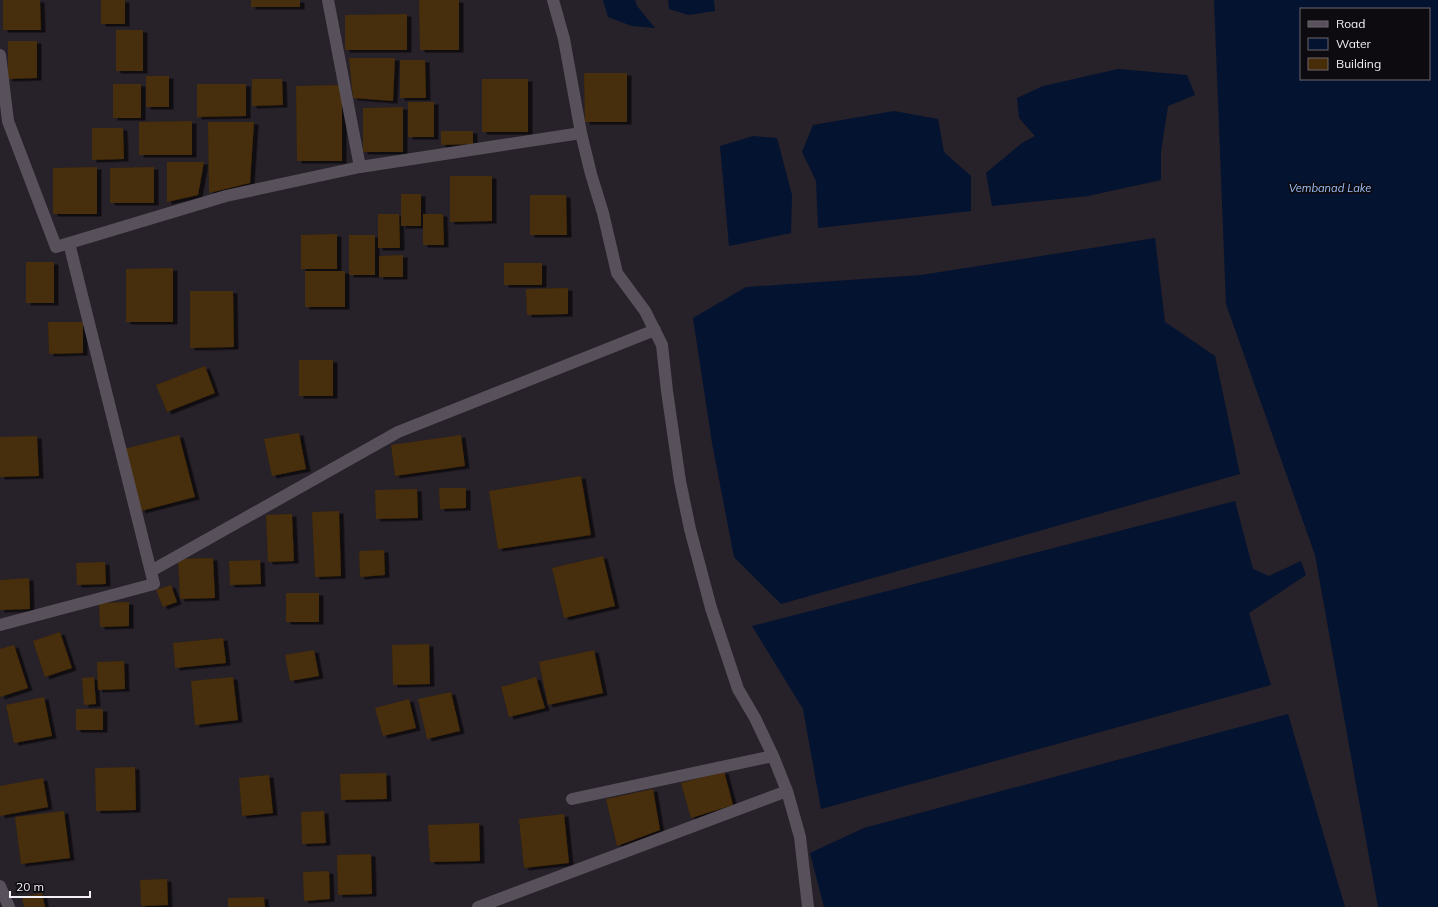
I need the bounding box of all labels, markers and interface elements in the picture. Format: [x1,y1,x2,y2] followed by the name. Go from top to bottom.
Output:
[1300,8,1430,80] legend
[1336,16,1365,31] text: Road
[1336,36,1372,51] text: Water
[1336,56,1381,71] text: Building
[1289,181,1371,195] water label: Vembanad Lake
[10,873,90,899] scale bar
[16,879,44,894] text: 20 m

